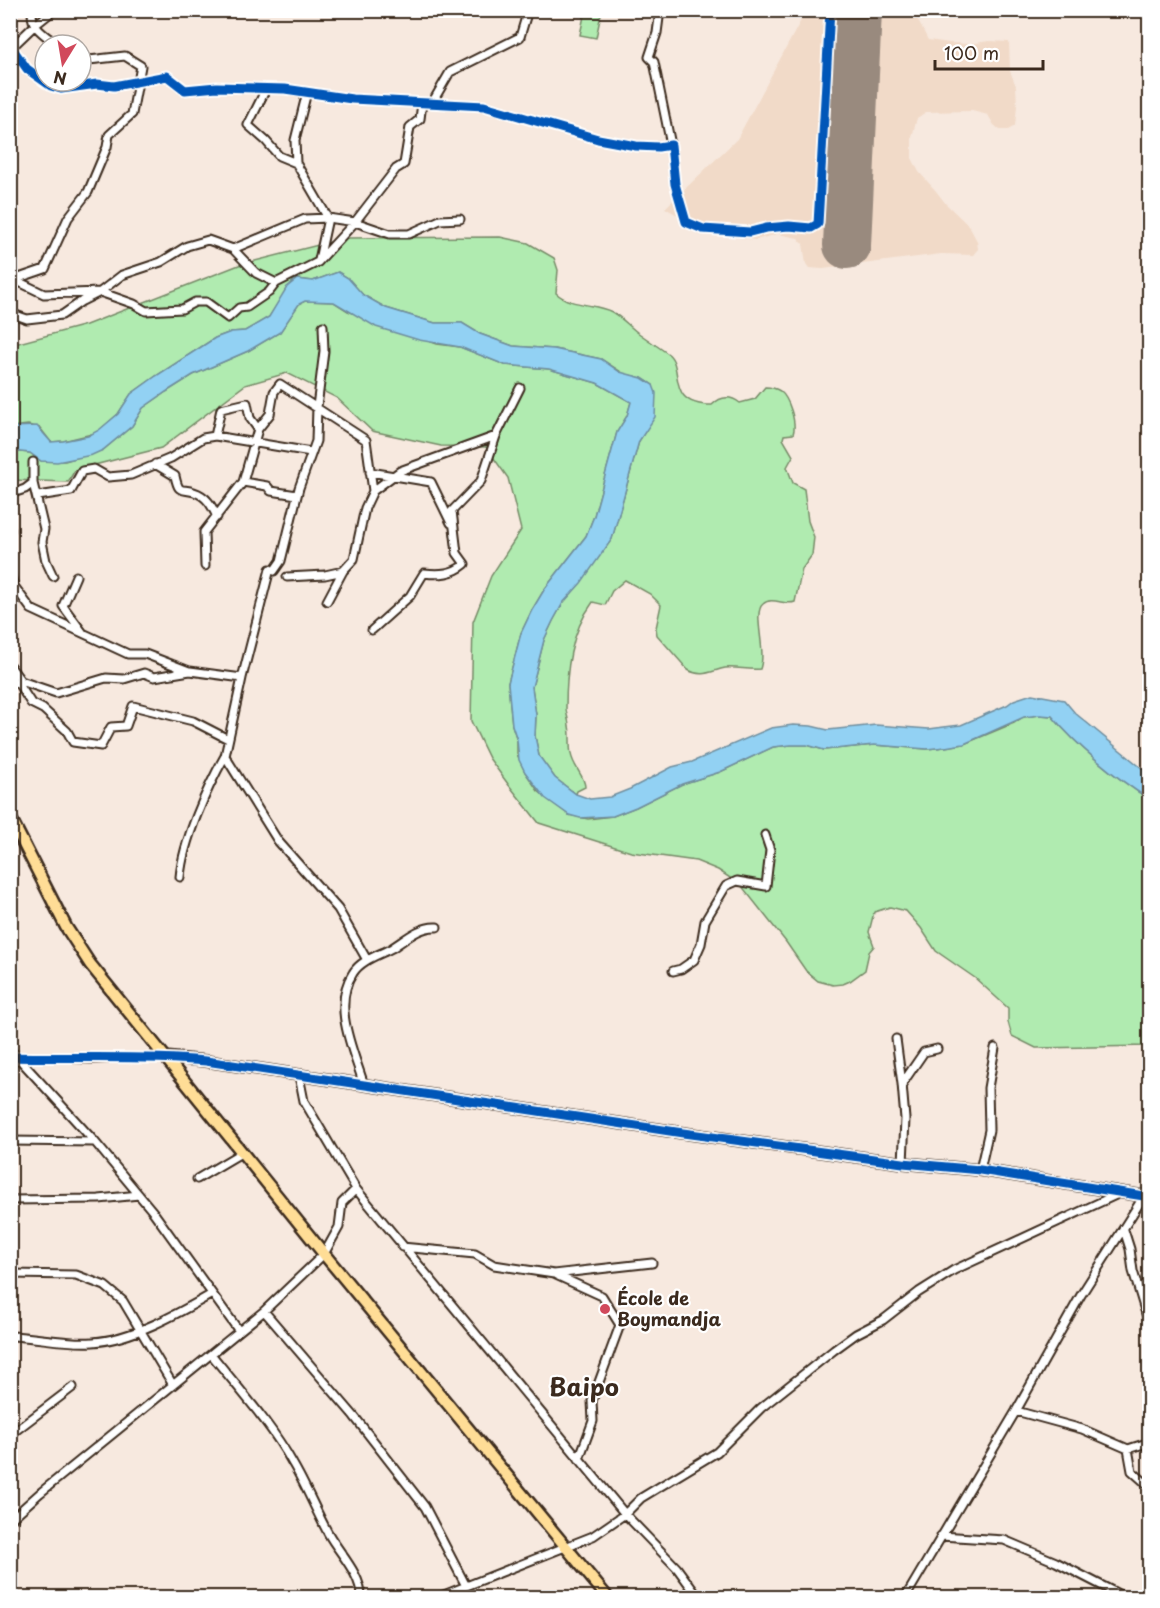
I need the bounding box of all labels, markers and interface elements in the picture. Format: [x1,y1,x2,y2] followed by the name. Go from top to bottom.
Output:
[33,33,93,93] north arrow
[935,33,1043,71] scale bar
[944,39,999,66] text: 100 m
[51,66,68,92] text: N
[617,1284,721,1332] place label: École de Boymandja
[598,1302,612,1316] marker: École de Boymandja
[549,1368,619,1404] district label: Baipo

